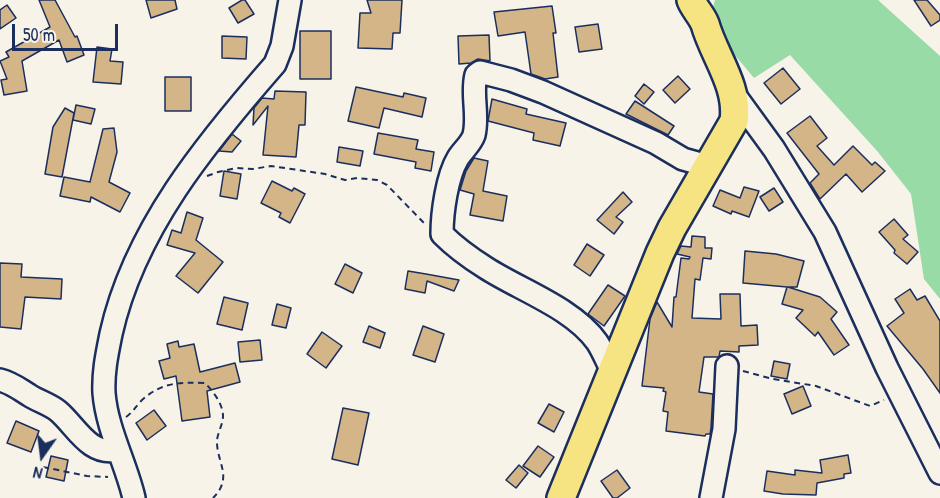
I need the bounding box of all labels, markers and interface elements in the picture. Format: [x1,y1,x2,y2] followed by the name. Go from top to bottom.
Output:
[15,12,122,50] scale bar
[23,22,55,47] text: 50 m
[12,426,72,486] north arrow
[31,462,44,485] text: N

